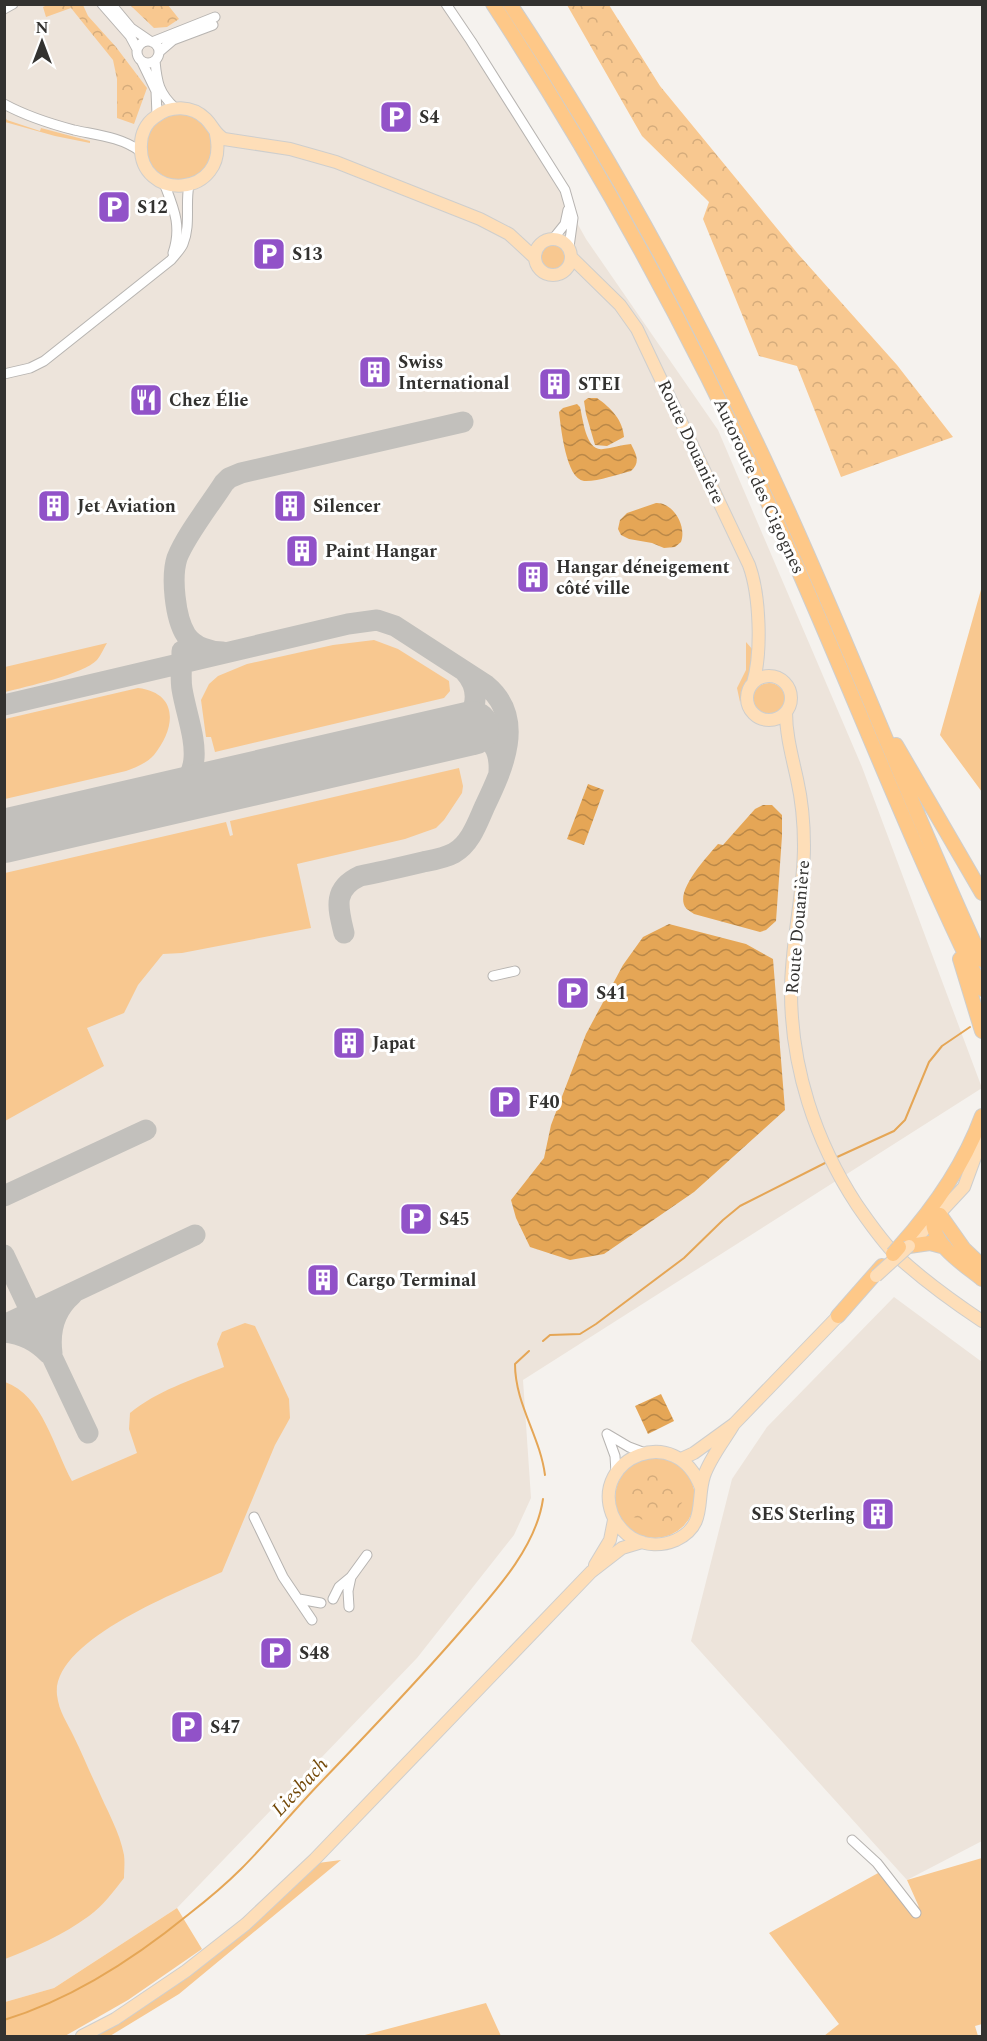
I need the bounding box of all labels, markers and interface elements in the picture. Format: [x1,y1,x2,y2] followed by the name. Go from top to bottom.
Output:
[12,12,72,72] north arrow
[35,16,49,40] text: N
[378,99,414,135] parking icon: S4
[419,104,439,131] place label: S4
[96,189,132,225] parking icon: S12
[137,194,168,221] place label: S12
[251,236,287,272] parking icon: S13
[292,241,323,268] place label: S13
[398,349,509,397] place label: Swiss International
[357,354,393,390] building icon: Swiss International
[537,366,573,402] building icon: STEI
[578,371,621,398] place label: STEI
[650,375,732,509] street label: Route Douanière
[128,382,164,418] restaurant icon: Chez Élie
[169,387,249,414] place label: Chez Élie
[706,393,812,579] street label: Autoroute des Cigognes
[36,488,72,524] building icon: Jet Aviation
[272,488,308,524] building icon: Silencer
[77,493,176,520] place label: Jet Aviation
[313,493,381,520] place label: Silencer
[284,533,320,569] building icon: Paint Hangar
[325,538,437,565] place label: Paint Hangar
[556,554,730,602] place label: Hangar déneigement côté ville
[515,559,551,595] building icon: Hangar déneigement côté ville
[779,859,817,995] street label: Route Douanière
[555,975,591,1011] parking icon: S41
[596,980,627,1007] place label: S41
[331,1025,367,1061] building icon: Japat
[372,1030,416,1057] place label: Japat
[487,1084,523,1120] parking icon: F40
[528,1089,560,1116] place label: F40
[398,1201,434,1237] parking icon: S45
[439,1206,470,1233] place label: S45
[305,1262,341,1298] building icon: Cargo Terminal
[346,1267,476,1294] place label: Cargo Terminal
[860,1496,896,1532] building icon: SES Sterling
[751,1501,855,1528] place label: SES Sterling
[258,1635,294,1671] parking icon: S48
[299,1640,330,1667] place label: S48
[169,1709,205,1745] parking icon: S47
[210,1714,241,1741] place label: S47
[265,1751,335,1823] water label: Liesbach

